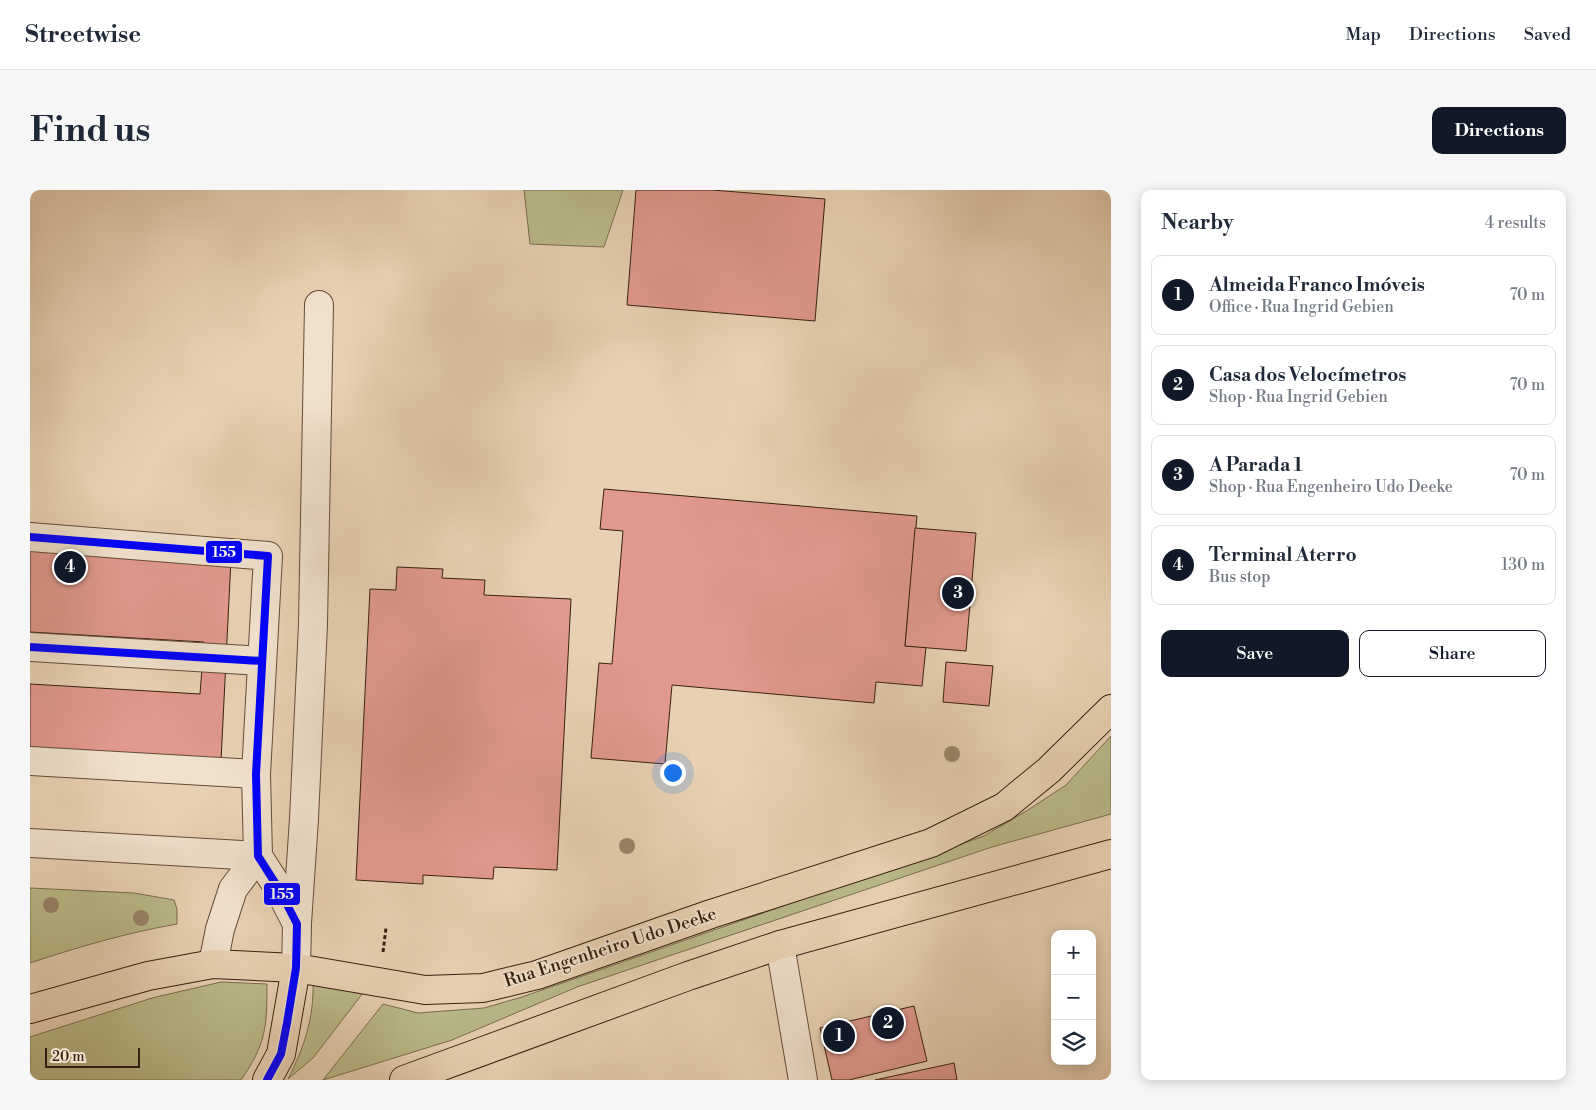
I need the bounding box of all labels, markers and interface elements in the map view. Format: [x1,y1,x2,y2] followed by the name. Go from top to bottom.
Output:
[25,20,141,50] text: Streetwise
[1345,23,1381,46] text: Map
[1409,23,1496,46] text: Directions
[1524,23,1571,46] text: Saved
[1432,107,1566,154] button: Directions
[30,109,150,152] text: Find us
[1161,210,1234,236] text: Nearby
[1485,213,1546,233] text: 4 results
[1209,273,1425,297] text: Almeida Franco Imóveis
[1174,285,1182,305] text: 1
[1509,285,1545,305] text: 70 m
[1209,297,1394,317] text: Office · Rua Ingrid Gebien
[1209,363,1406,387] text: Casa dos Velocímetros
[1173,375,1183,395] text: 2
[1509,375,1545,395] text: 70 m
[1209,387,1388,407] text: Shop · Rua Ingrid Gebien
[1209,453,1303,477] text: A Parada 1
[1173,465,1183,485] text: 3
[1509,465,1545,485] text: 70 m
[1209,477,1453,497] text: Shop · Rua Engenheiro Udo Deeke
[205,540,243,564] line badge: 155
[1209,543,1357,567] text: Terminal Aterro
[212,544,236,562] text: 155
[54,548,86,586] pin: 4
[1173,555,1183,575] text: 4
[1501,555,1545,575] text: 130 m
[1209,567,1271,587] text: Bus stop
[942,574,974,612] pin: 3
[1161,630,1349,677] button: Save
[1359,630,1546,677] button: Share
[660,760,686,786] your location
[263,882,301,906] line badge: 155
[270,886,294,904] text: 155
[501,902,719,993] street label: Rua Engenheiro Udo Deeke
[1051,930,1096,1065] map controls
[1051,930,1096,975] button: +
[1051,975,1096,1020] button: −
[872,1004,904,1042] pin: 2
[823,1017,855,1055] pin: 1
[1051,1020,1096,1065] button: layers
[45,1045,140,1068] scale bar
[52,1048,84,1066] text: 20 m

